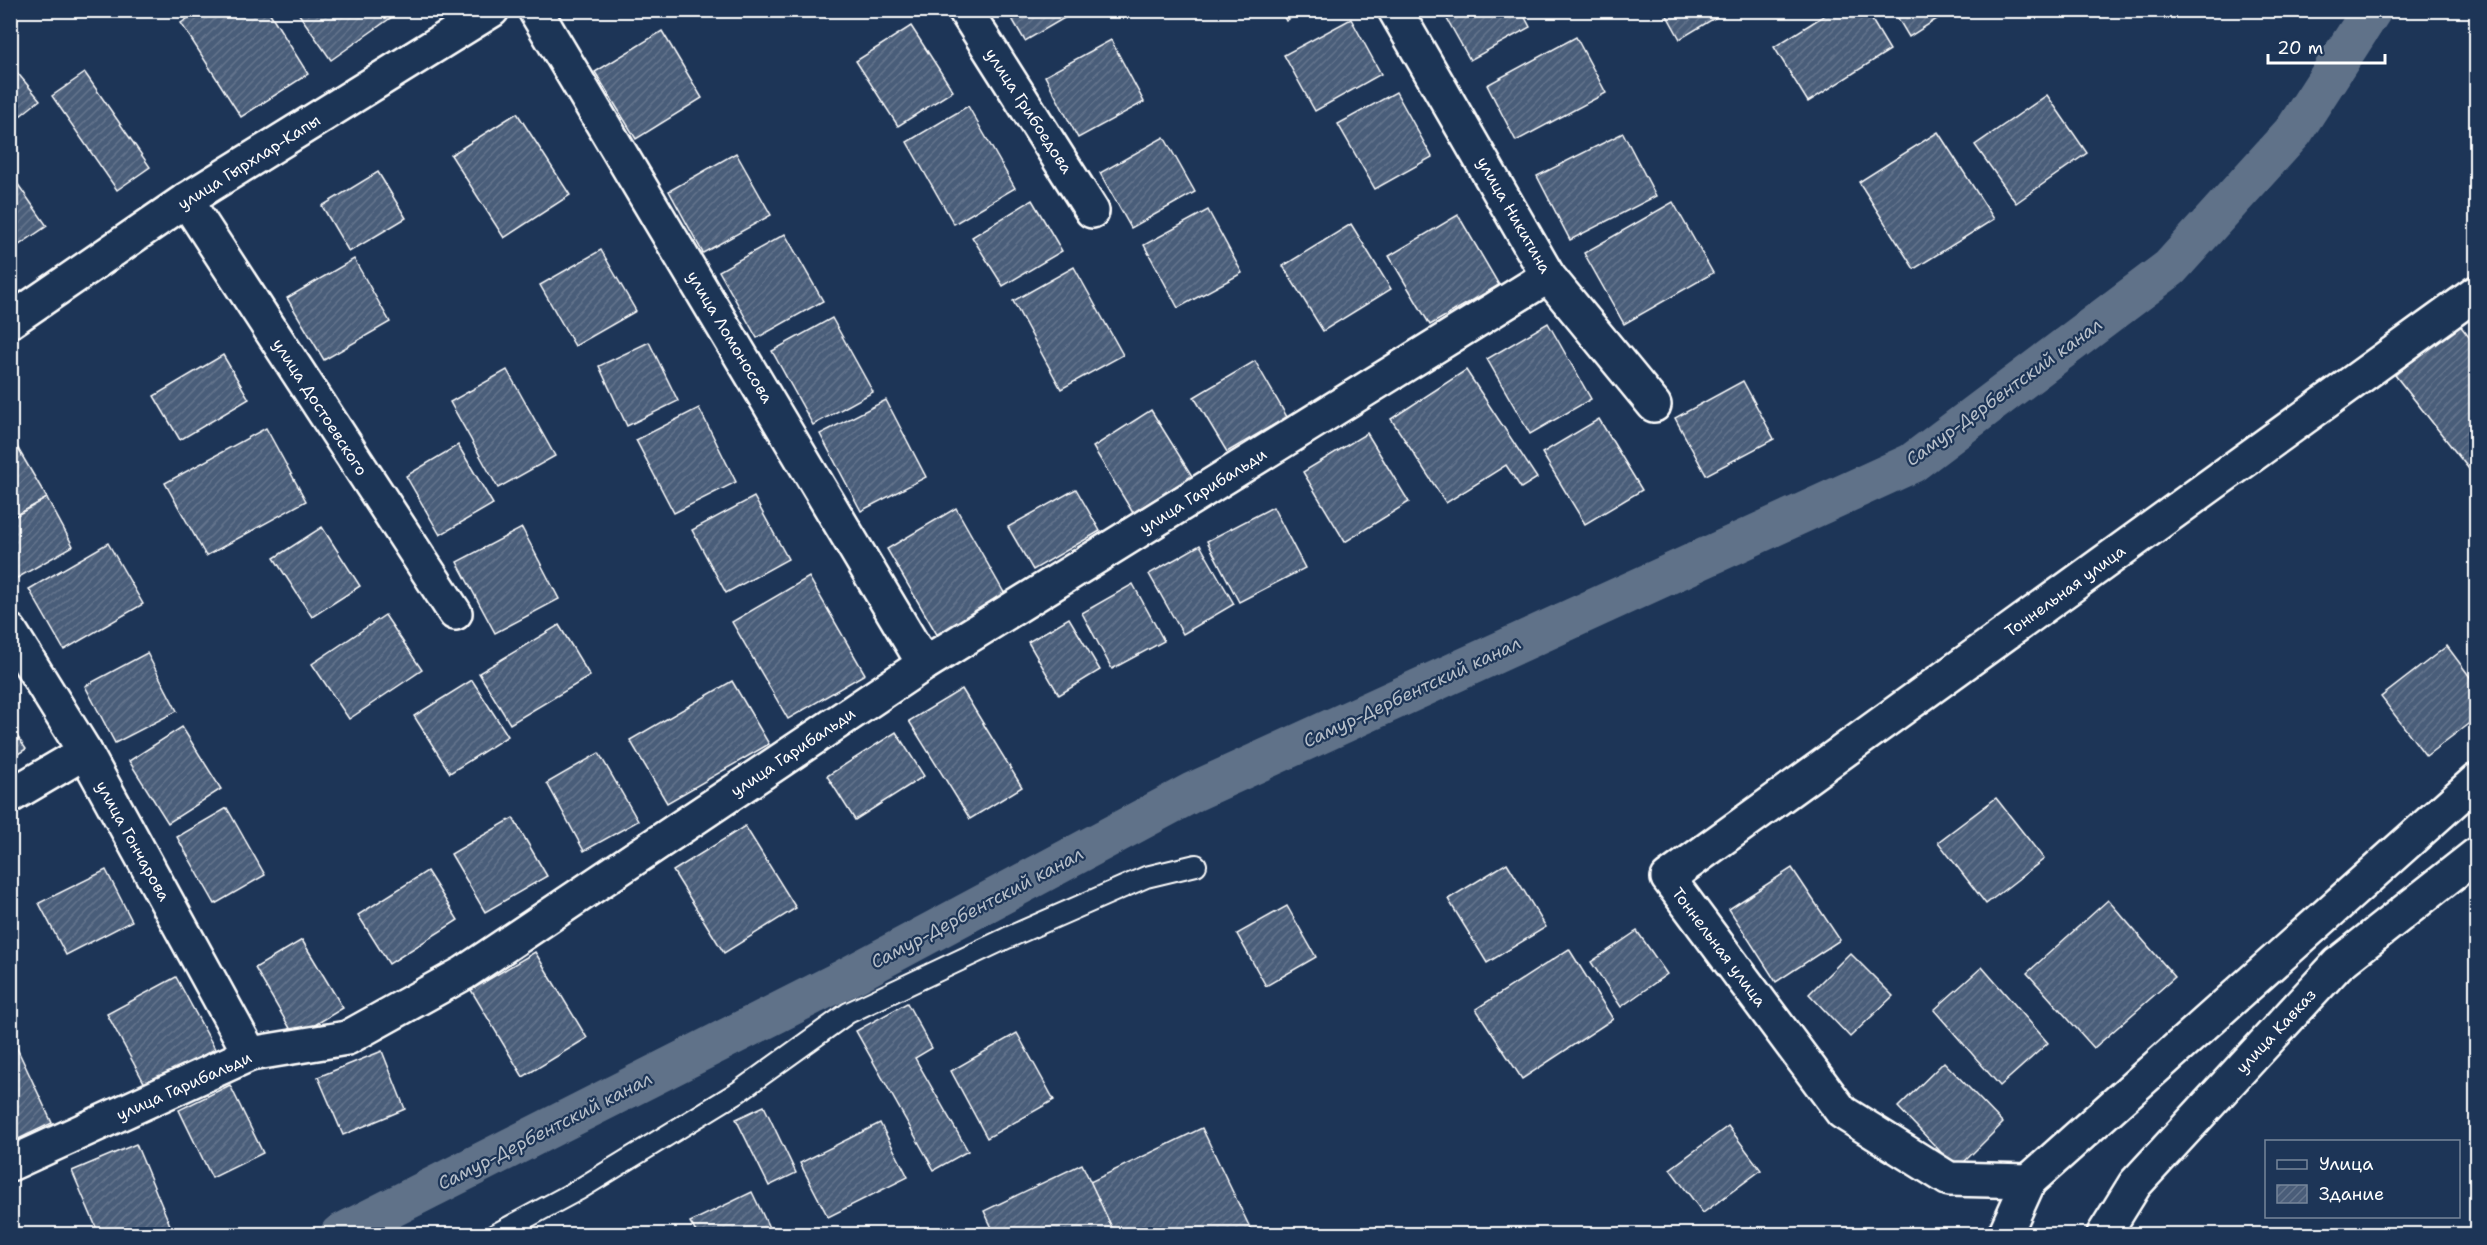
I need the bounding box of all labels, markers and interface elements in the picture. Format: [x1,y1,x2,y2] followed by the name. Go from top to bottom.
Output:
[2268,27,2385,65] scale bar
[2277,36,2323,60] text: 20 m
[981,44,1077,178] street label: улица Грибоедова
[174,110,324,214] street label: улица Гырхлар-Капы
[1472,153,1556,277] street label: улица Никитина
[682,267,778,407] street label: улица Ломоносова
[1901,312,2107,472] water label: Самур-Дербентский канал
[268,335,372,479] street label: улица Достоевского
[1136,443,1270,539] street label: улица Гарибальди
[2001,540,2130,642] street label: Тоннельная улица
[1299,631,1525,753] water label: Самур-Дербентский канал
[727,703,859,801] street label: улица Гарибальди
[91,777,175,905] street label: улица Гончарова
[866,842,1088,974] water label: Самур-Дербентский канал
[1667,883,1771,1011] street label: Тоннельная улица
[2231,984,2321,1078] street label: улица Кавказ
[113,1047,255,1125] street label: улица Гарибальди
[434,1066,656,1196] water label: Самур-Дербентский канал
[2265,1140,2460,1218] legend
[2319,1152,2373,1176] text: Улица
[2319,1182,2384,1206] text: Здание

